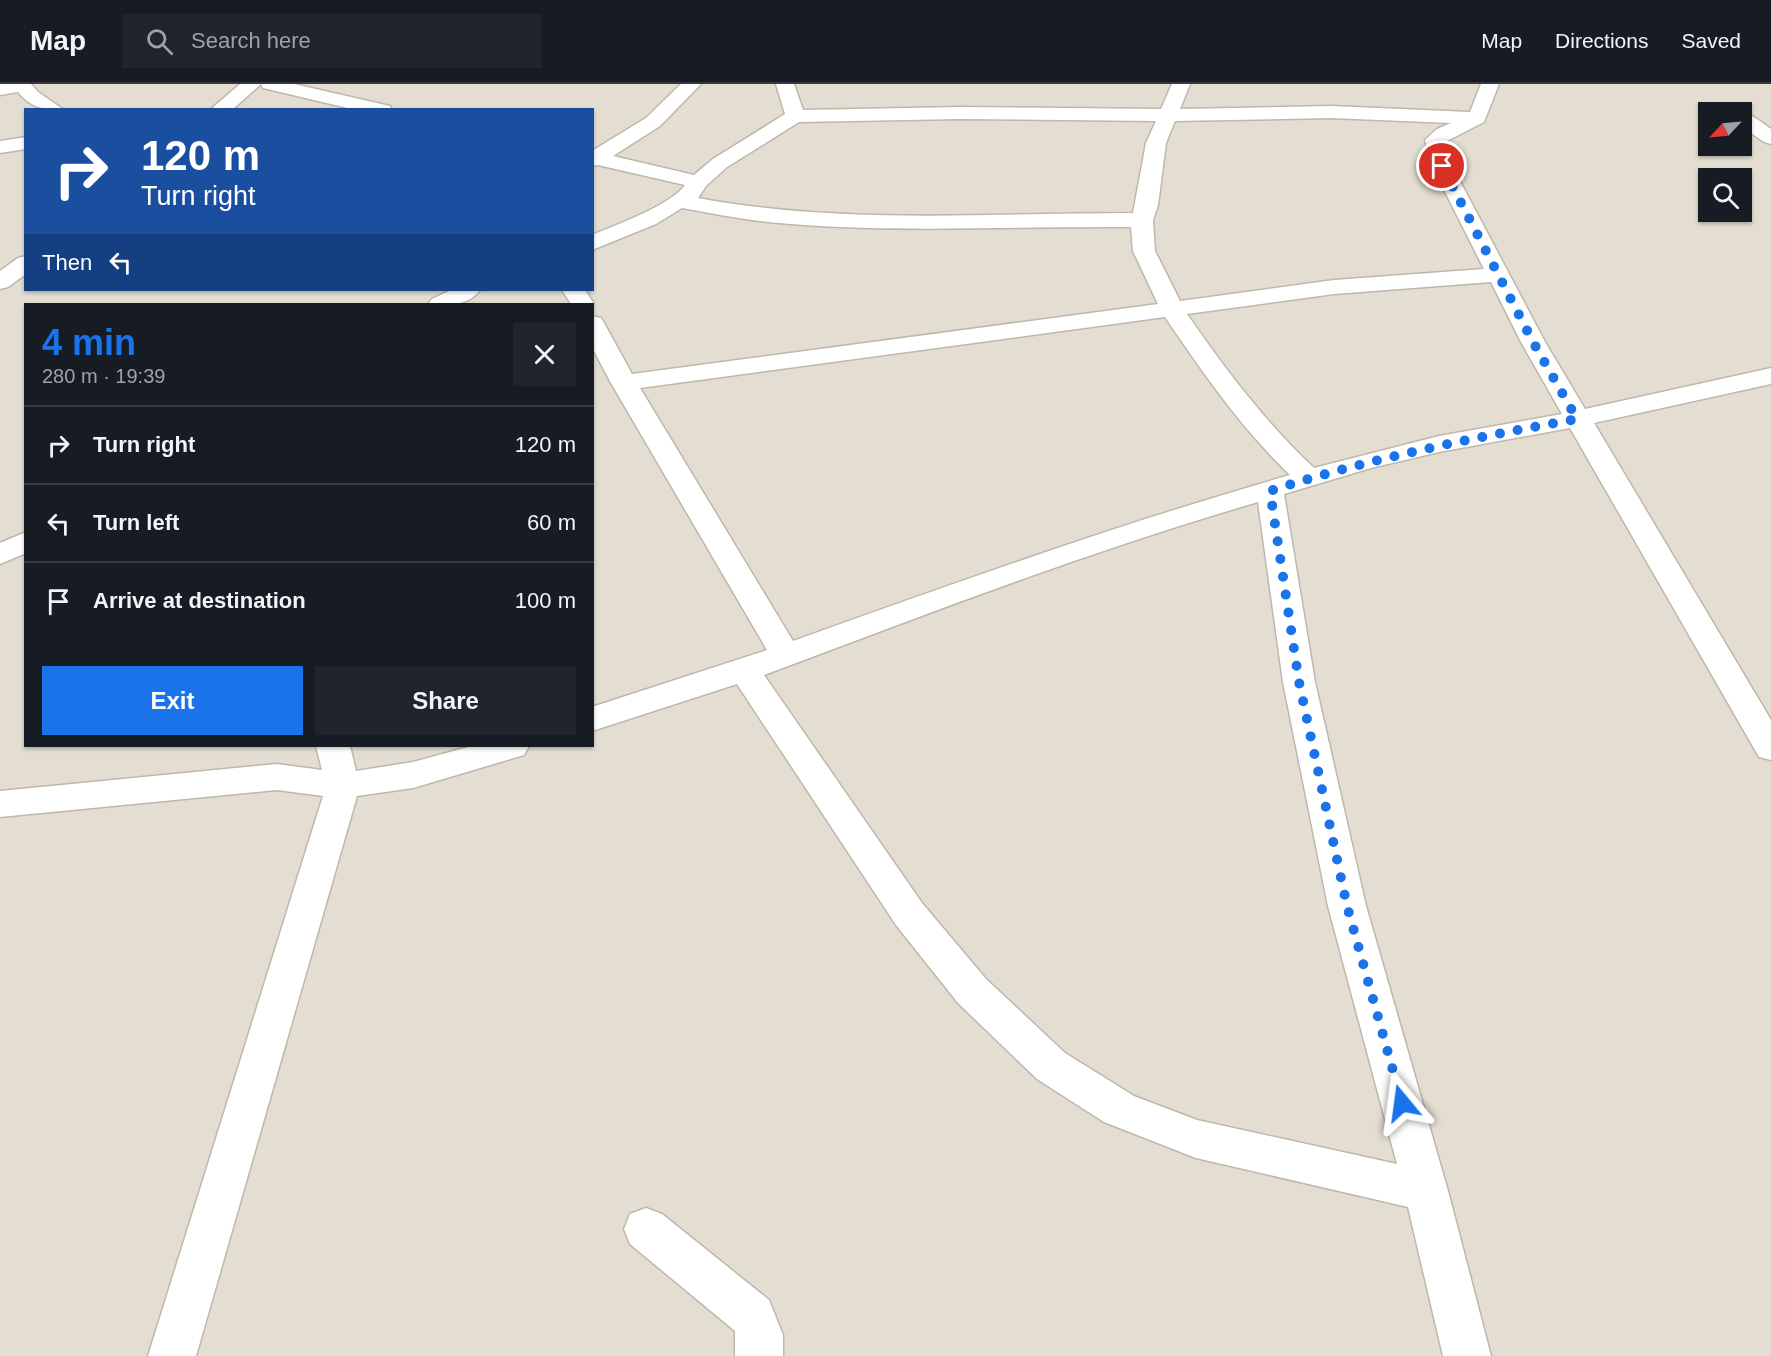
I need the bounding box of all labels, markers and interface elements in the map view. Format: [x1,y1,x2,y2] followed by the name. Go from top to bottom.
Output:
[122,14,542,68] search box
[30,25,86,56] text: Map
[143,25,176,58] icon: search
[191,28,311,53] text: Search here
[1481,29,1522,52] text: Map
[1555,29,1648,52] text: Directions
[1681,29,1741,52] text: Saved
[1698,102,1752,156] north arrow
[1698,102,1752,222] map controls
[42,132,120,210] icon: right
[141,132,260,179] text: 120 m
[1416,140,1467,191] pin
[1425,149,1458,182] icon: arrive
[1698,168,1752,222] button: search
[141,181,256,211] text: Turn right
[104,246,137,279] icon: left
[42,250,92,275] text: Then
[42,322,136,363] text: 4 min
[513,323,576,386] button: close
[42,365,165,387] text: 280 m · 19:39
[42,429,75,462] icon: right
[93,432,195,457] text: Turn right
[515,432,576,457] text: 120 m
[42,507,75,540] icon: left
[93,510,179,535] text: Turn left
[527,510,576,535] text: 60 m
[42,585,75,618] icon: arrive
[93,588,306,613] text: Arrive at destination
[515,588,576,613] text: 100 m
[42,666,303,735] button: Exit
[315,666,576,735] button: Share
[1370,1071,1434,1135] position arrow

